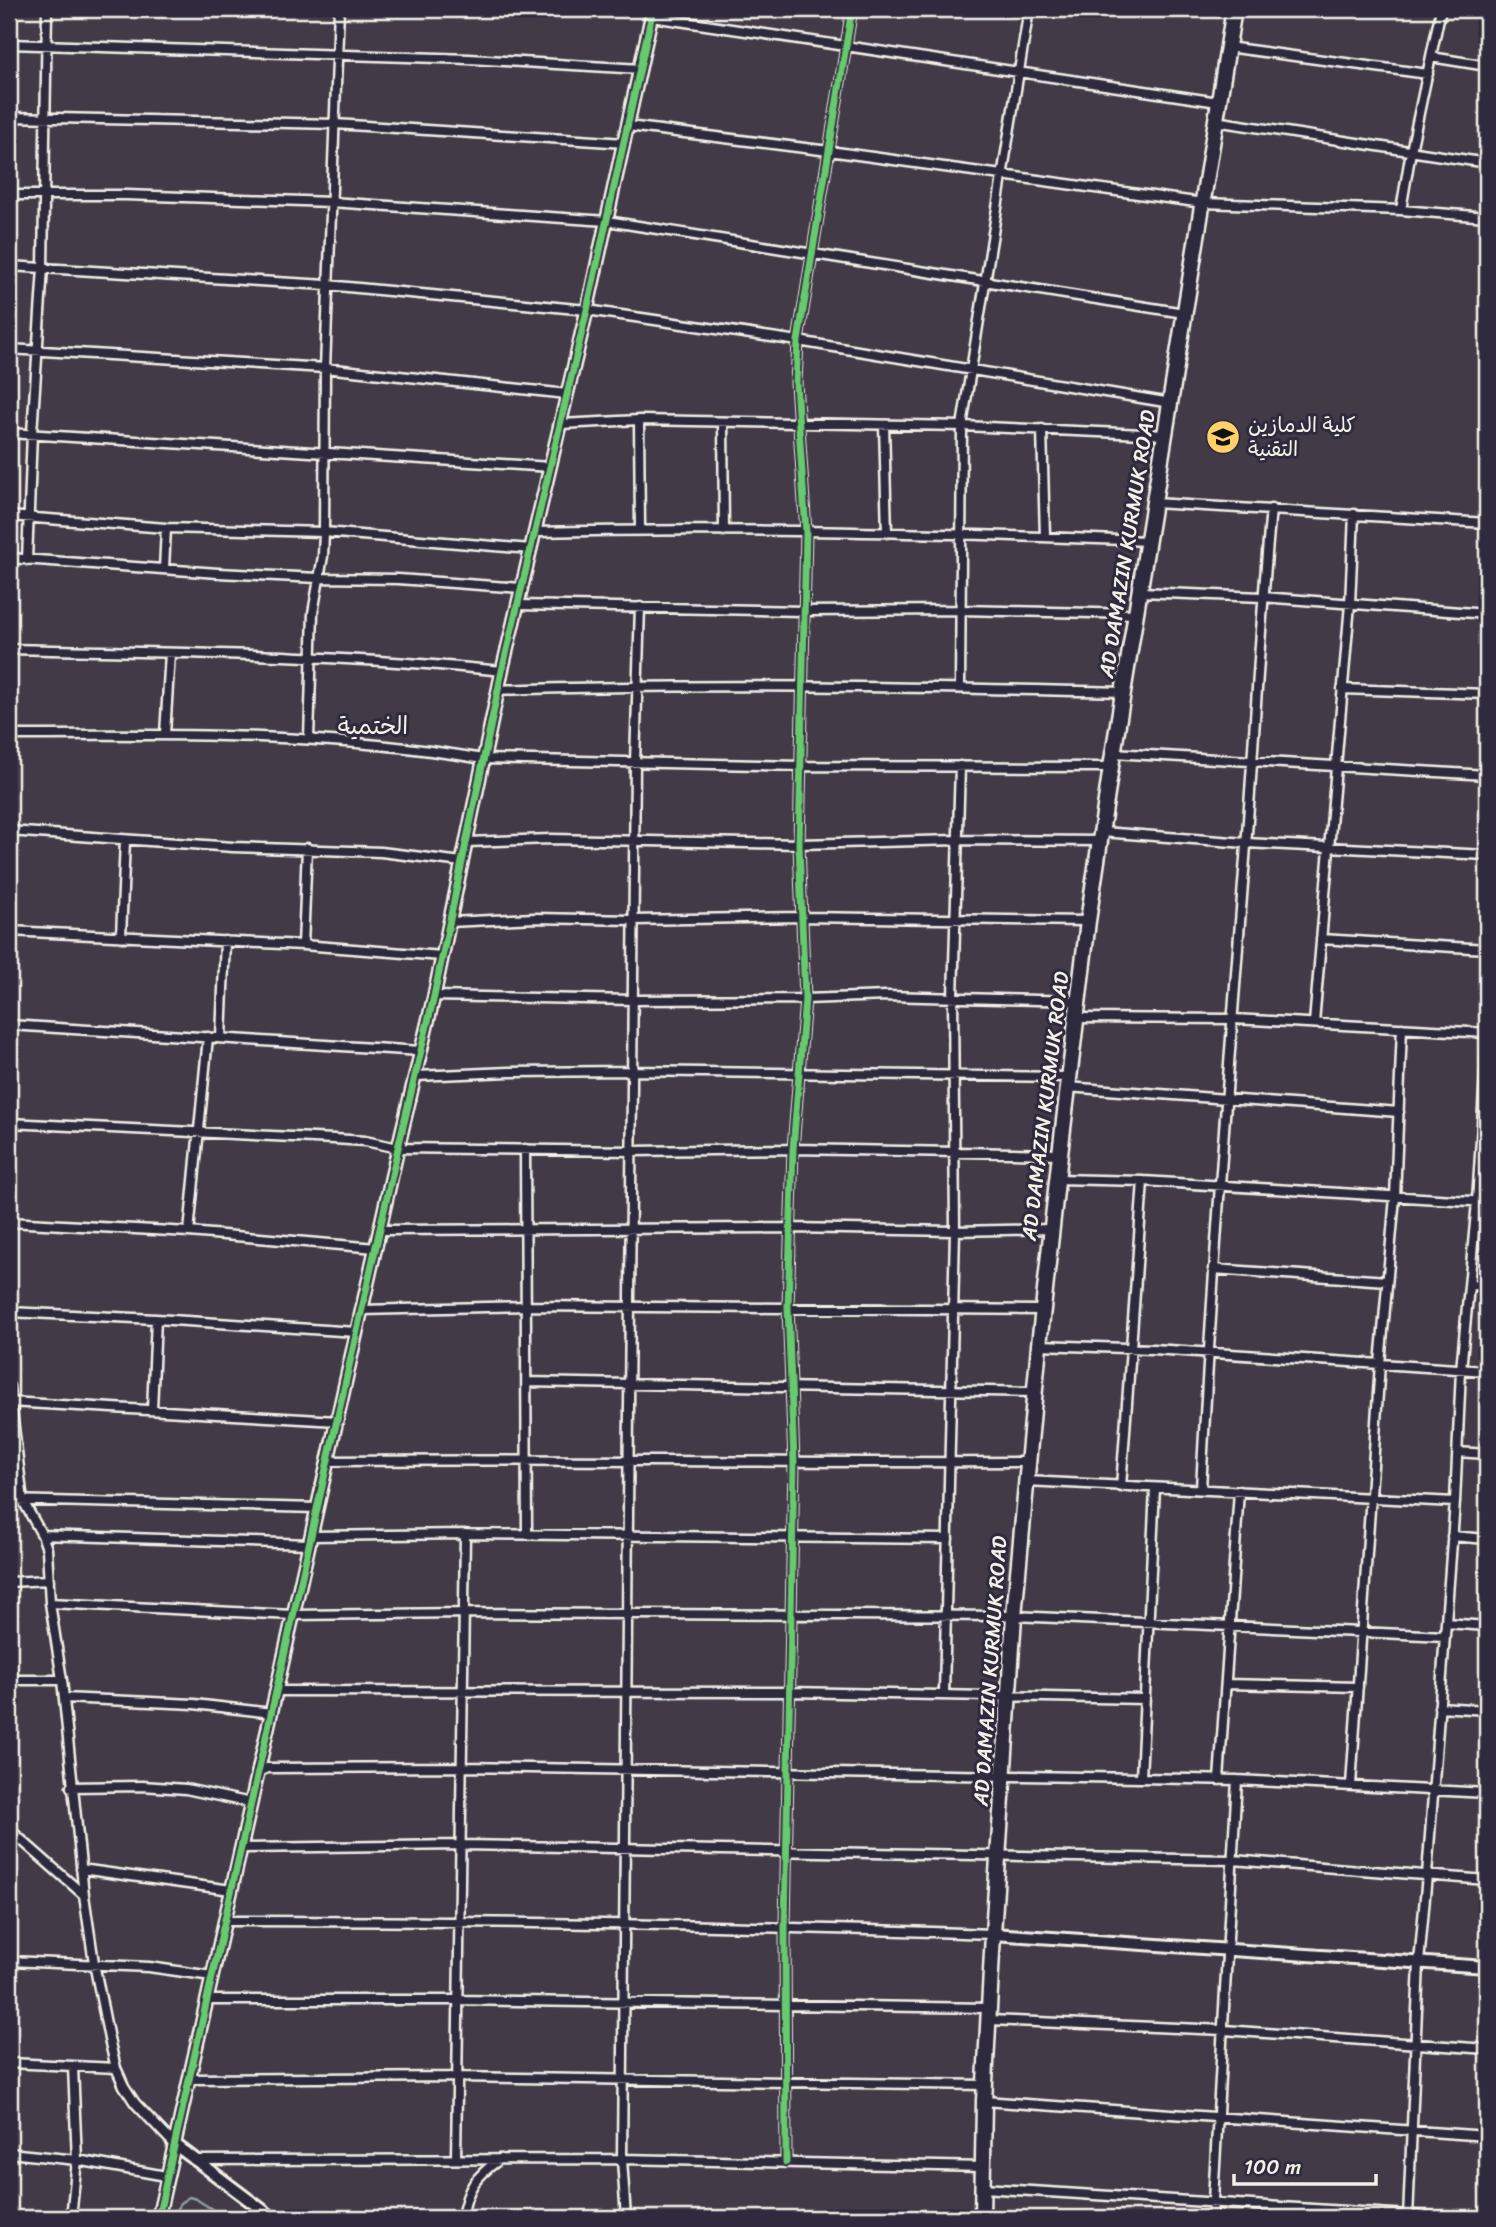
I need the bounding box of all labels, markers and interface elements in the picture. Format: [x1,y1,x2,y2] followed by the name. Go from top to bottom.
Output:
[1248,406,1356,468] place label: كلية الدمازين التقنية
[1087,407,1167,682] street label: AD DAMAZIN KURMUK ROAD
[1204,418,1242,456] school or university icon: كلية الدمازين التقنية
[338,705,408,747] district label: الختمية
[1010,969,1080,1244] street label: AD DAMAZIN KURMUK ROAD
[962,1534,1018,1808] street label: AD DAMAZIN KURMUK ROAD
[1234,2143,1375,2187] scale bar
[1244,2148,1301,2186] text: 100 m

